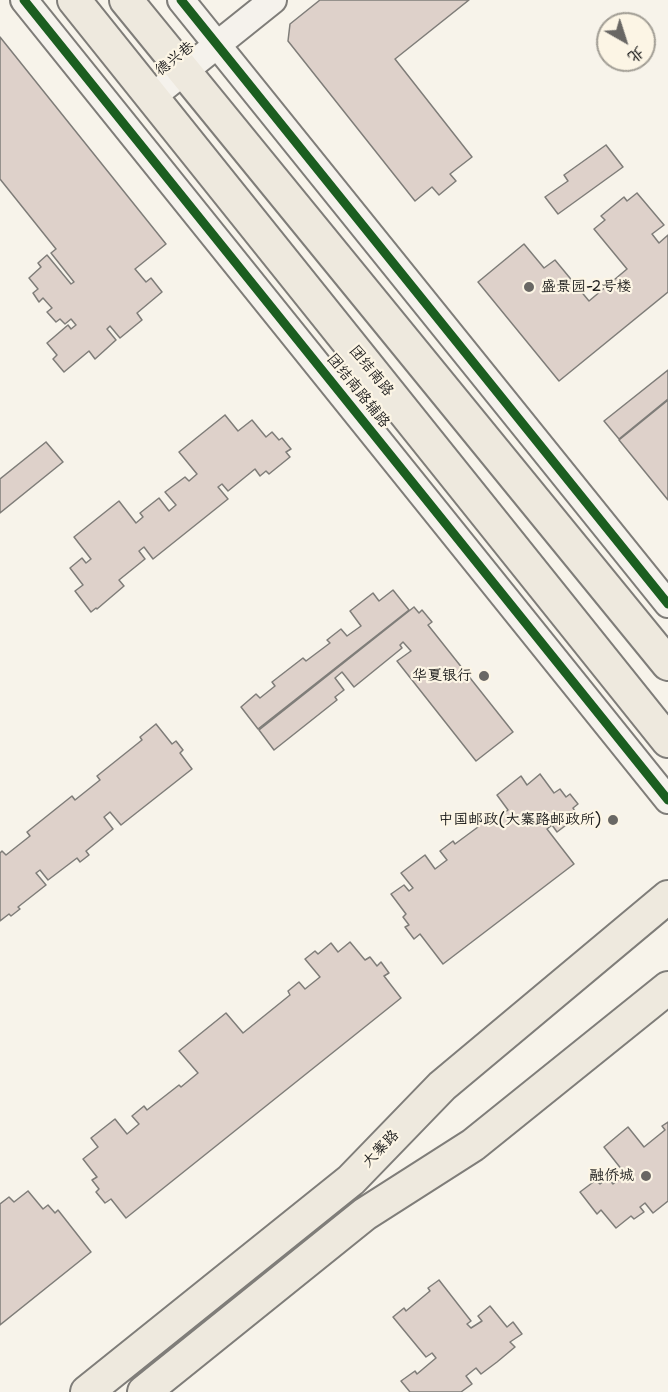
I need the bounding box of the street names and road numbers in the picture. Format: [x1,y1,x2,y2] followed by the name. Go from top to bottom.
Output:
[152,38,198,80] street label: 德兴巷
[345,342,397,400] street label: 团结南路
[323,350,393,432] street label: 团结南路辅路
[359,1127,403,1171] street label: 大寨路

